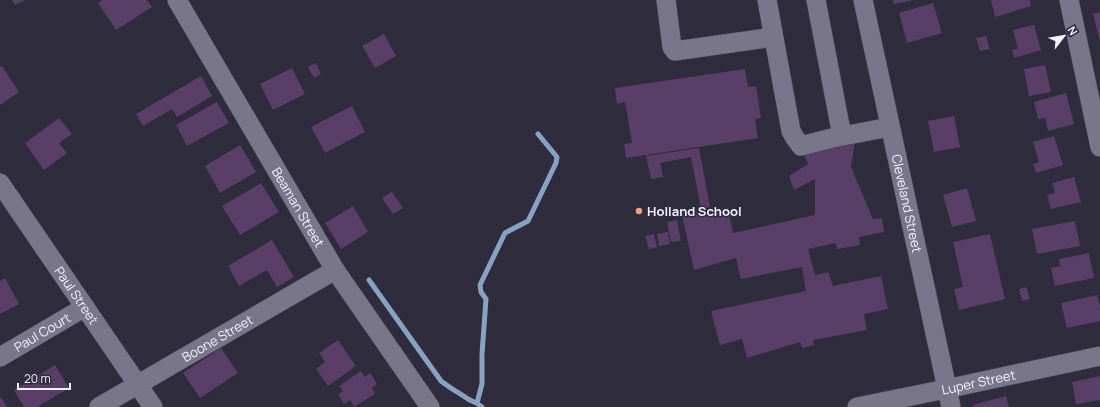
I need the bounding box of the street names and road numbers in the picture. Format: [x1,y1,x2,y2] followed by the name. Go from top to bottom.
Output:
[888,152,926,254] street label: Cleveland Street
[268,164,329,250] street label: Beaman Street
[51,263,103,328] street label: Paul Street
[11,308,74,356] street label: Paul Court
[179,310,256,366] street label: Boone Street
[940,365,1017,399] street label: Luper Street

